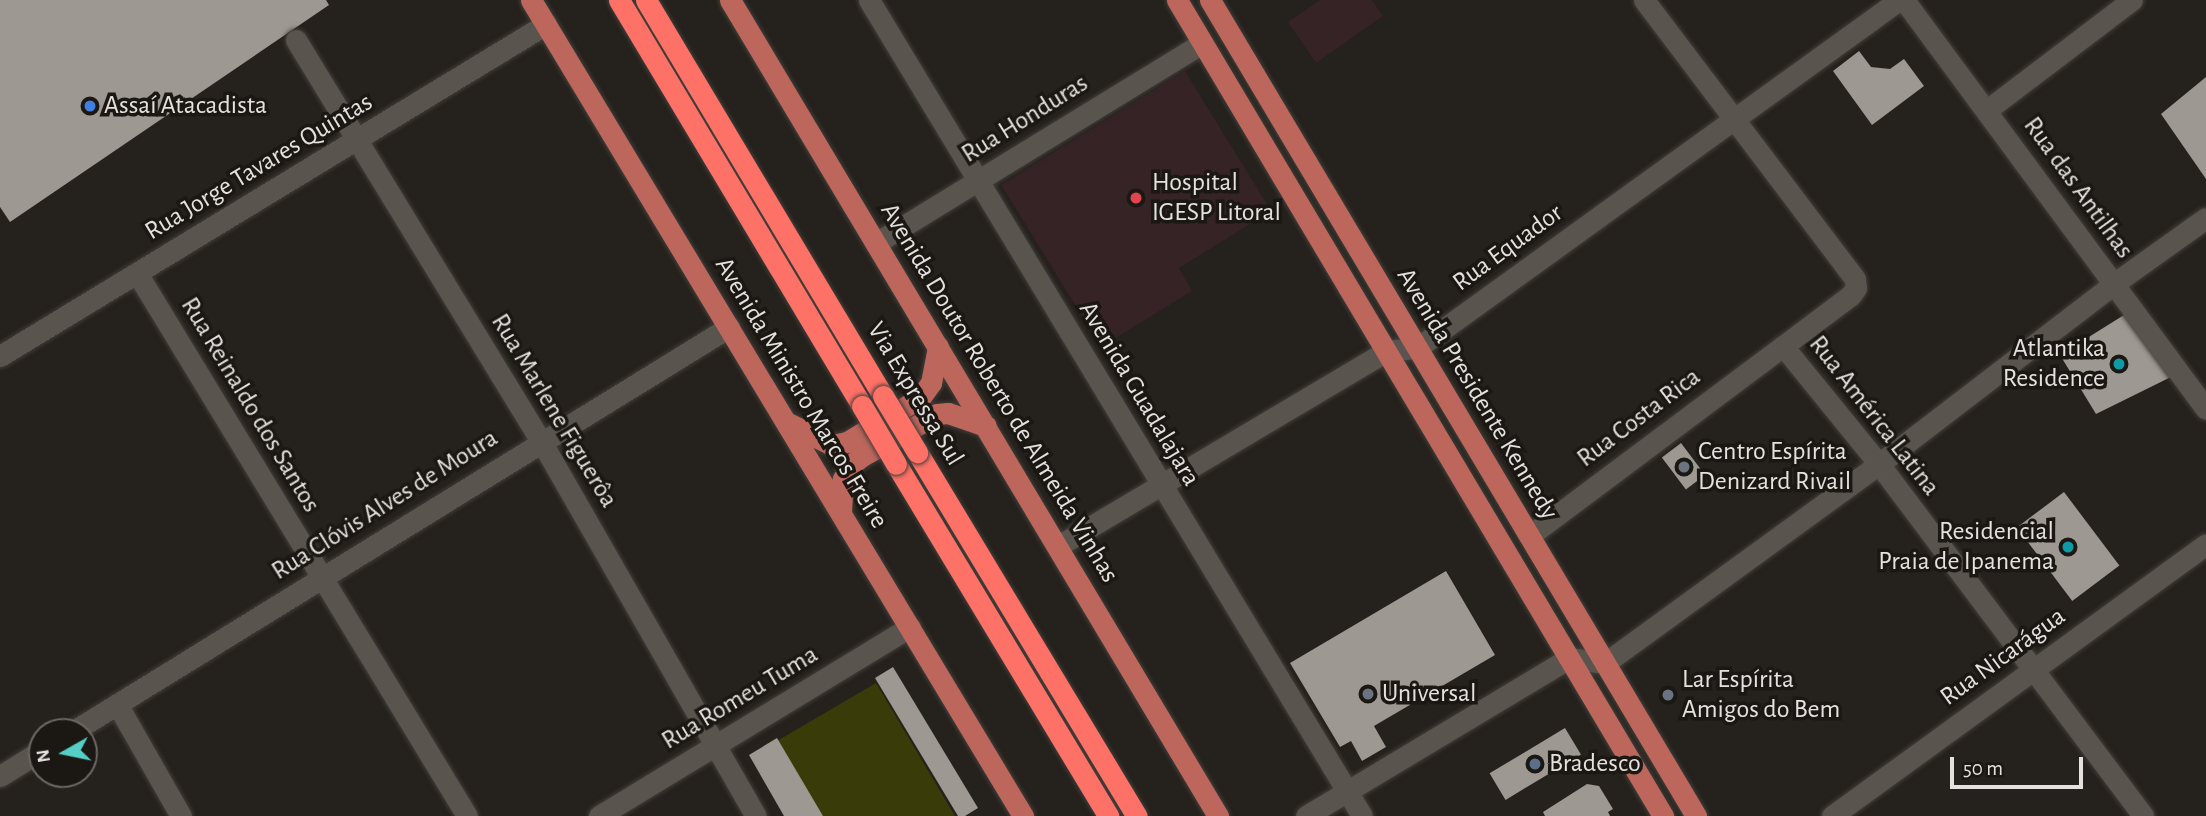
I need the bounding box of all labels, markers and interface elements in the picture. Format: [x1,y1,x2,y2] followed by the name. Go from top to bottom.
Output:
[956,68,1094,170] street label: Rua Honduras
[140,87,378,247] street label: Rua Jorge Tavares Quintas
[104,90,267,122] place label: Assaí Atacadista
[82,98,98,114] marker: Assaí Atacadista
[2016,111,2140,265] street label: Rua das Antilhas
[1152,167,1281,228] place label: Hospital IGESP Litoral
[1126,188,1146,208] marker: Hospital IGESP Litoral
[873,198,1125,588] street label: Avenida Doutor Roberto de Almeida Vinhas
[1447,198,1569,298] street label: Rua Equador
[708,252,894,534] street label: Avenida Ministro Marcos Freire
[1390,263,1564,525] street label: Avenida Presidente Kennedy
[174,292,326,518] street label: Rua Reinaldo dos Santos
[1072,296,1206,492] street label: Avenida Guadalajara
[484,308,624,514] street label: Rua Marlene Figuerôa
[860,317,970,471] street label: Via Expressa Sul
[1802,330,1946,502] street label: Rua América Latina
[2003,333,2105,394] place label: Atlantika Residence
[2111,356,2127,372] marker: Atlantika Residence
[1571,362,1707,474] street label: Rua Costa Rica
[266,423,504,587] street label: Rua Clóvis Alves de Moura
[1698,436,1851,498] place label: Centro Espírita Denizard Rivail
[1676,459,1692,475] marker: Centro Espírita Denizard Rivail
[1878,516,2054,578] place label: Residencial Praia de Ipanema
[2060,539,2076,555] marker: Residencial Praia de Ipanema
[1934,601,2072,713] street label: Rua Nicarágua
[656,639,824,757] street label: Rua Romeu Tuma
[1682,664,1840,726] place label: Lar Espírita Amigos do Bem
[1382,678,1477,710] place label: Universal
[1360,686,1376,702] marker: Universal
[1660,687,1676,703] marker: Lar Espírita Amigos do Bem
[28,718,98,788] north arrow
[1954,742,2087,786] scale bar
[33,748,54,764] text: N
[1549,748,1641,780] place label: Bradesco
[1527,756,1543,772] marker: Bradesco
[1963,758,2003,779] text: 50 m

